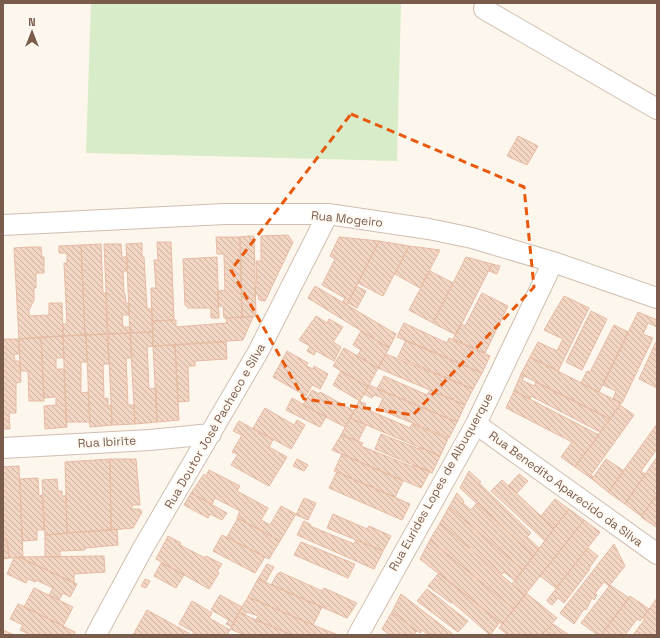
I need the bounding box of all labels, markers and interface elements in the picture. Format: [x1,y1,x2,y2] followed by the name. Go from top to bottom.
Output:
[12,12,52,52] north arrow
[28,15,36,29] text: N
[310,207,384,231] street label: Rua Mogeiro
[161,340,269,512] street label: Rua Doutor José Pacheco e Silva
[385,390,497,574] street label: Rua Eurides Lopes de Albuquerque
[486,428,646,550] street label: Rua Benedito Aparecido da Silva
[77,432,137,452] street label: Rua Ibirite

